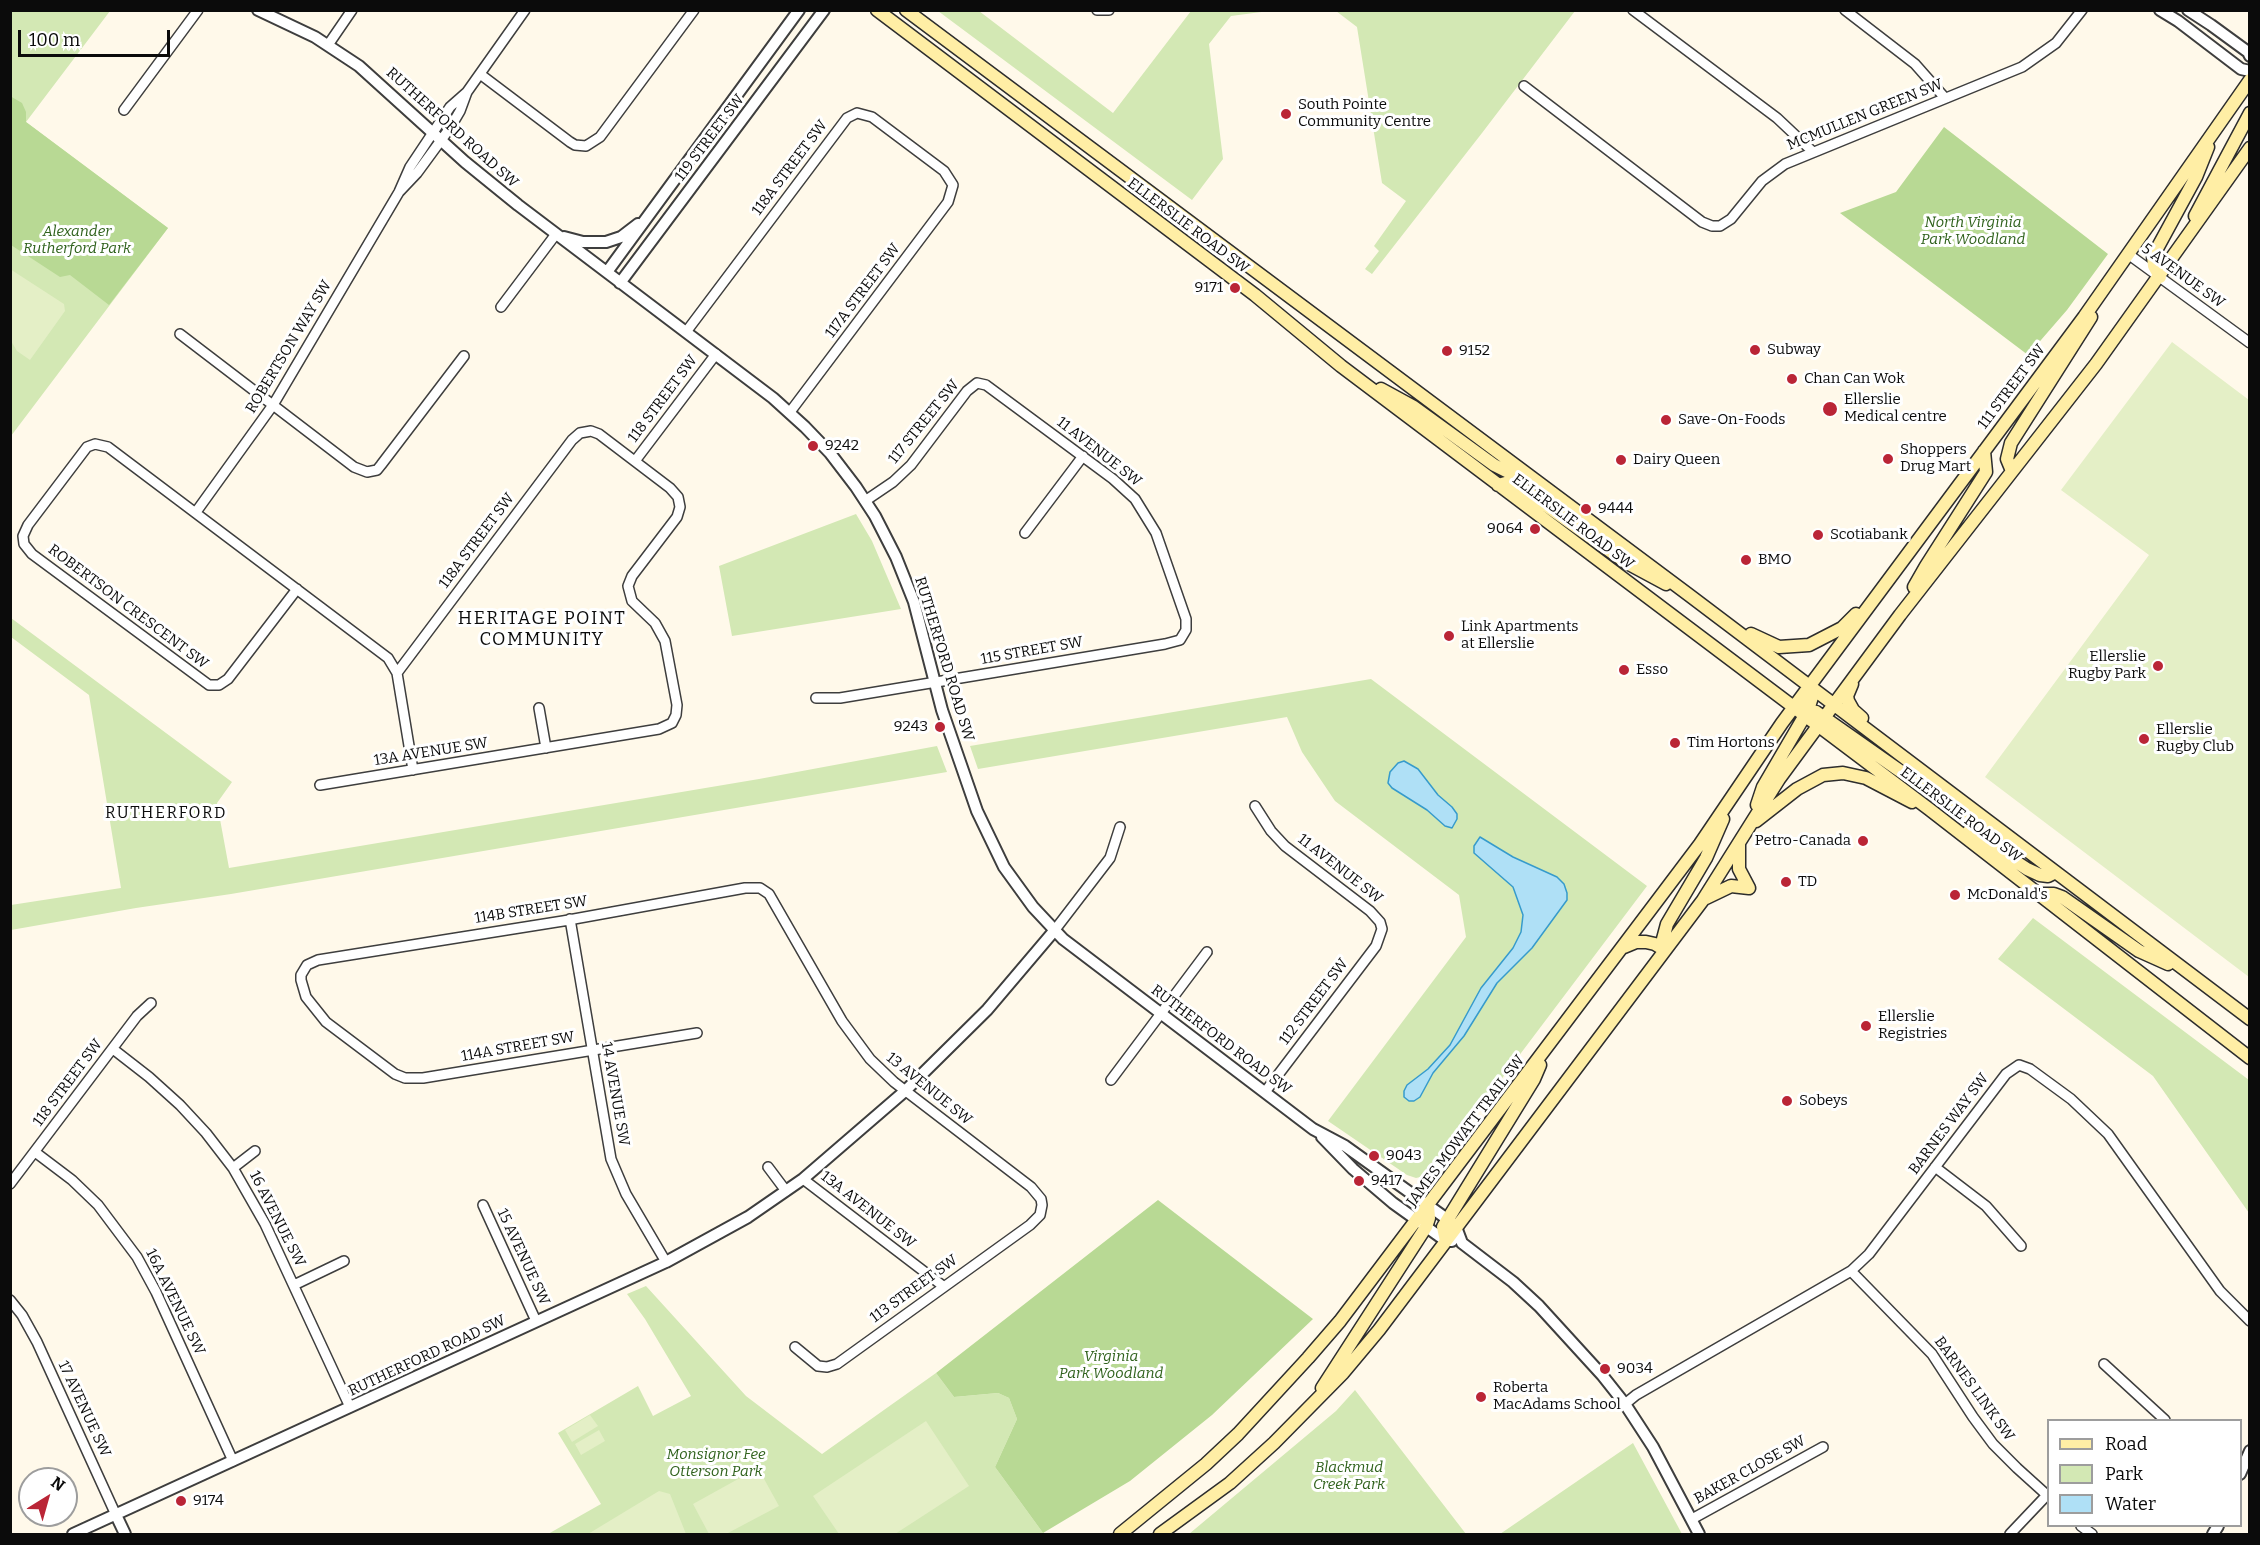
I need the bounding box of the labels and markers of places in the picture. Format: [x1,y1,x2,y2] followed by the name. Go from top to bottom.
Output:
[1298,96,1431,131] place label: South Pointe Community Centre
[1279,107,1293,121] marker: South Pointe Community Centre
[1195,279,1223,297] place label: 9171
[1228,281,1242,295] marker: 9171
[1767,341,1821,359] place label: Subway
[1459,342,1490,360] place label: 9152
[1748,343,1762,357] marker: Subway
[1440,344,1454,358] marker: 9152
[1804,370,1905,388] place label: Chan Can Wok
[1785,372,1799,386] marker: Chan Can Wok
[1844,391,1947,426] place label: Ellerslie Medical centre
[1821,400,1839,418] marker: Ellerslie Medical centre
[1678,411,1786,429] place label: Save-On-Foods
[1659,413,1673,427] marker: Save-On-Foods
[825,437,859,455] place label: 9242
[806,439,820,453] marker: 9242
[1900,441,1971,476] place label: Shoppers Drug Mart
[1633,451,1720,469] place label: Dairy Queen
[1881,452,1895,466] marker: Shoppers Drug Mart
[1614,453,1628,467] marker: Dairy Queen
[1598,500,1633,518] place label: 9444
[1579,502,1593,516] marker: 9444
[1487,520,1523,538] place label: 9064
[1528,522,1542,536] marker: 9064
[1830,526,1908,544] place label: Scotiabank
[1811,528,1825,542] marker: Scotiabank
[1758,551,1792,569] place label: BMO
[1739,553,1753,567] marker: BMO
[1461,618,1579,653] place label: Link Apartments at Ellerslie
[1442,629,1456,643] marker: Link Apartments at Ellerslie
[2068,648,2146,683] place label: Ellerslie Rugby Park
[2151,659,2165,673] marker: Ellerslie Rugby Park
[1636,661,1668,679] place label: Esso
[1617,663,1631,677] marker: Esso
[894,718,928,736] place label: 9243
[933,720,947,734] marker: 9243
[2156,721,2234,756] place label: Ellerslie Rugby Club
[2137,732,2151,746] marker: Ellerslie Rugby Club
[1687,734,1775,752] place label: Tim Hortons
[1668,736,1682,750] marker: Tim Hortons
[1755,832,1851,850] place label: Petro-Canada
[1856,834,1870,848] marker: Petro-Canada
[1798,873,1817,891] place label: TD
[1779,875,1793,889] marker: TD
[1967,886,2048,904] place label: McDonald's
[1948,888,1962,902] marker: McDonald's
[1878,1008,1947,1043] place label: Ellerslie Registries
[1859,1019,1873,1033] marker: Ellerslie Registries
[1799,1092,1848,1110] place label: Sobeys
[1780,1094,1794,1108] marker: Sobeys
[1386,1147,1422,1165] place label: 9043
[1367,1149,1381,1163] marker: 9043
[1371,1172,1402,1190] place label: 9417
[1352,1174,1366,1188] marker: 9417
[1617,1360,1653,1378] place label: 9034
[1598,1362,1612,1376] marker: 9034
[1493,1379,1621,1414] place label: Roberta MacAdams School
[1474,1390,1488,1404] marker: Roberta MacAdams School
[193,1492,224,1510] place label: 9174
[174,1494,188,1508] marker: 9174

